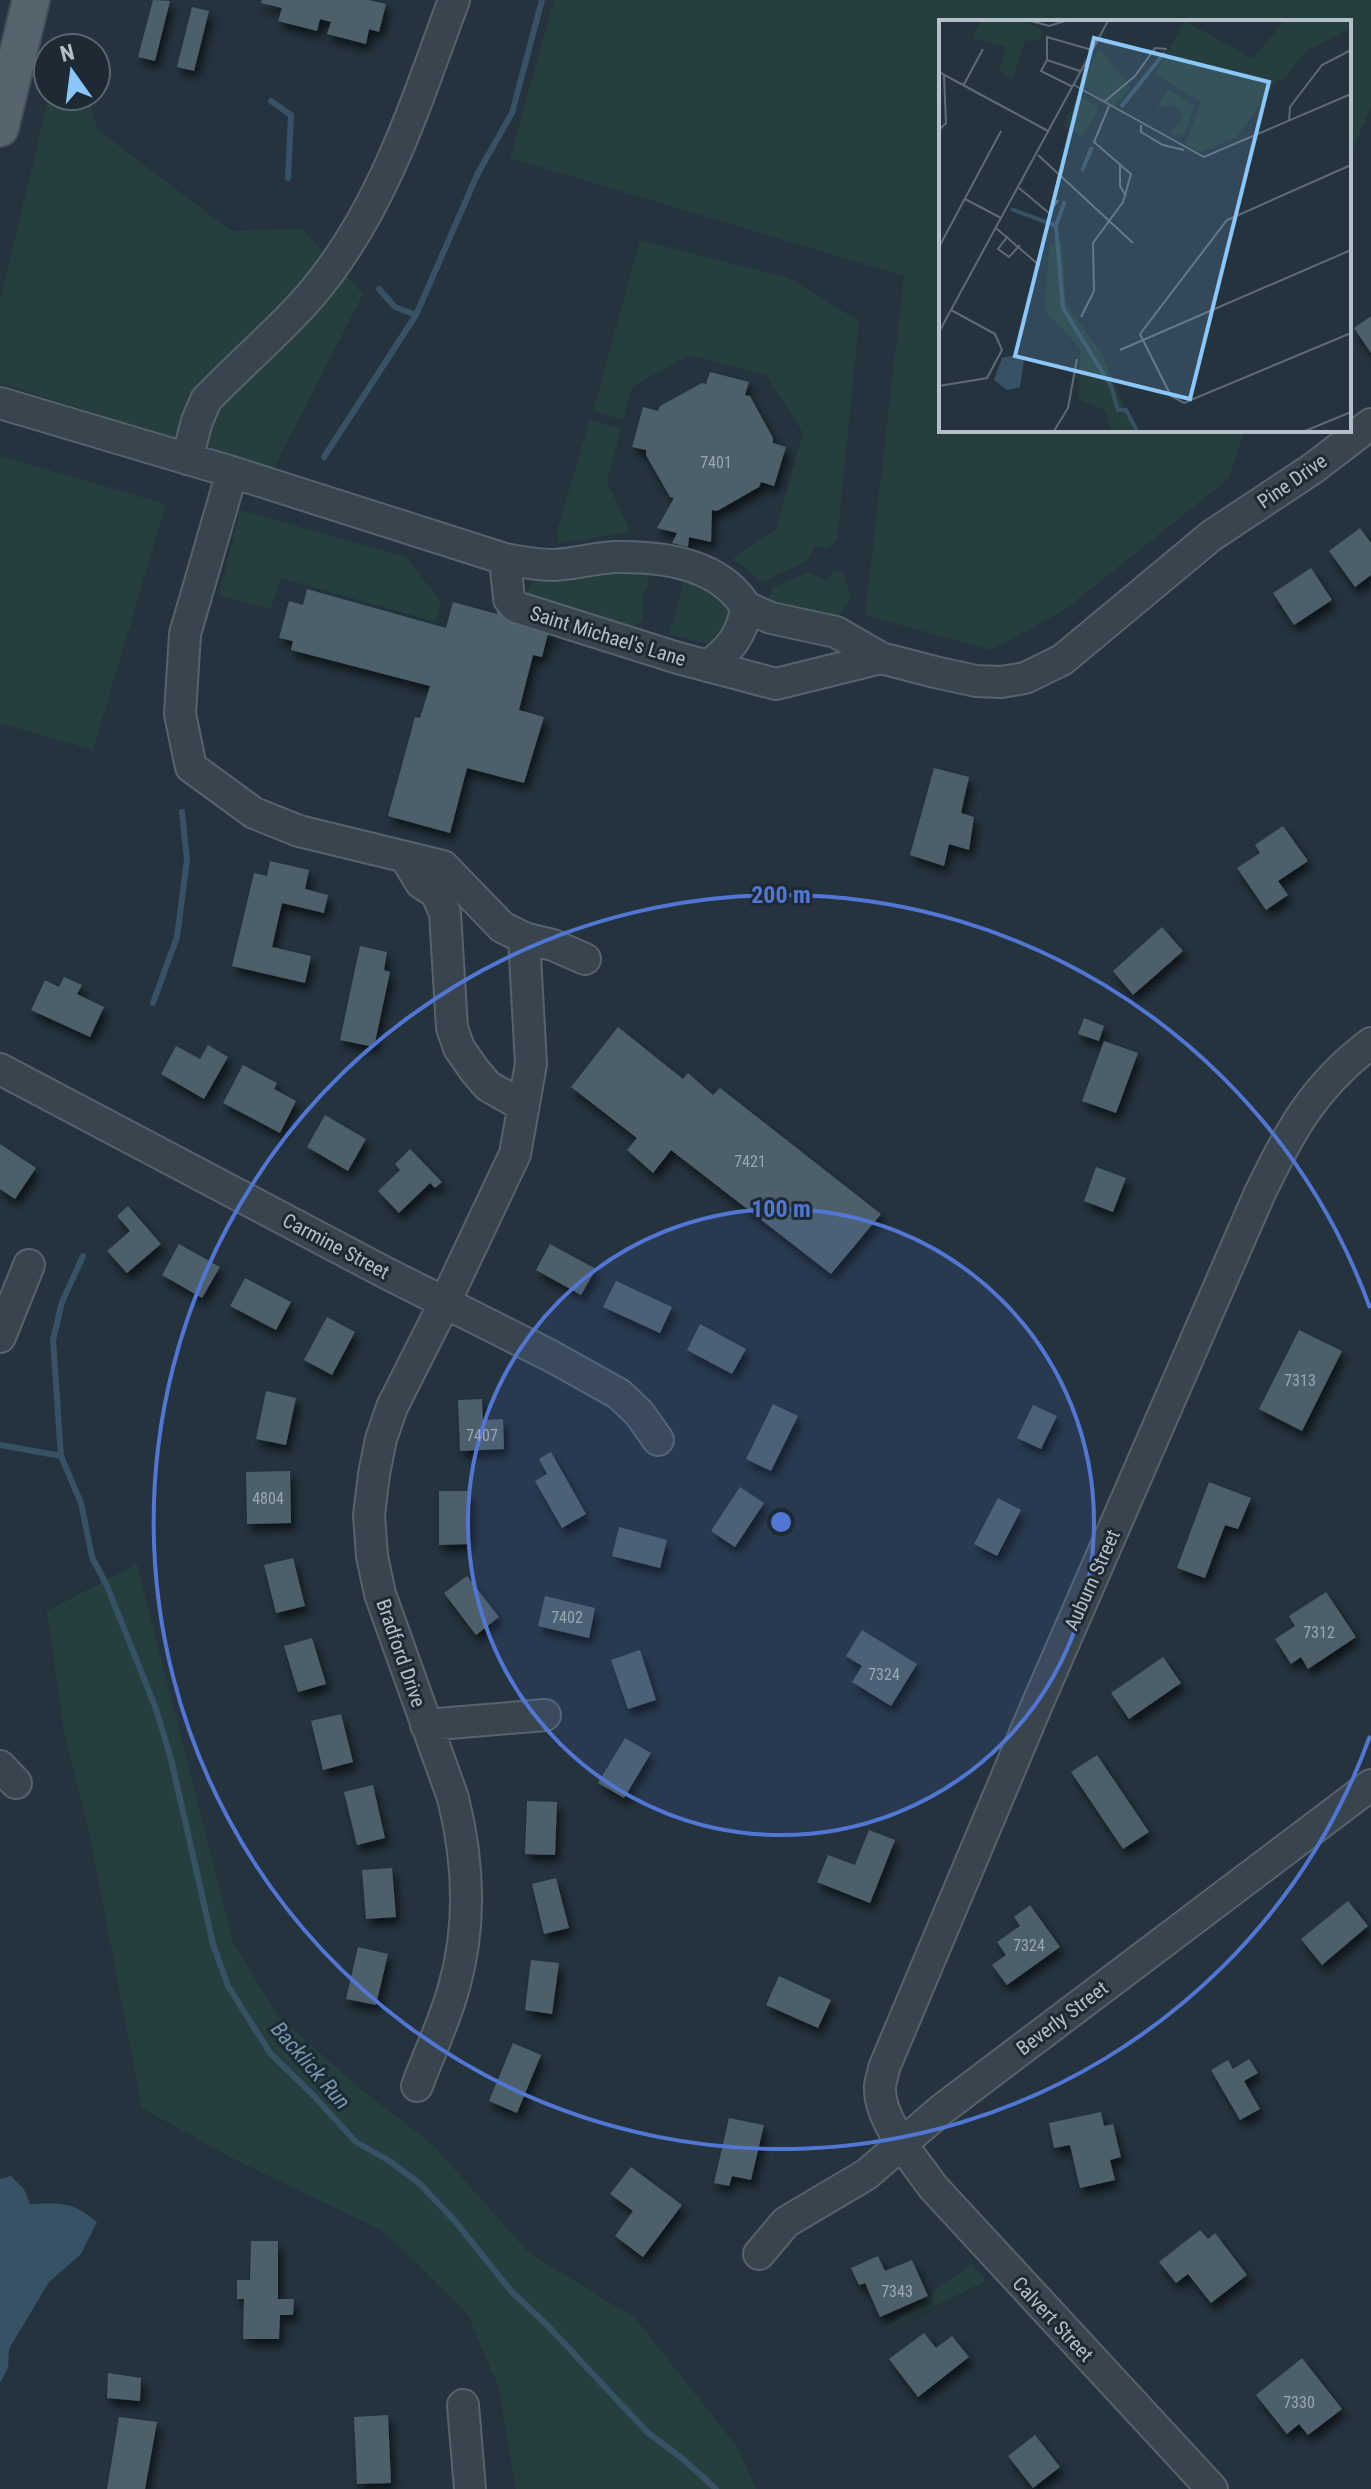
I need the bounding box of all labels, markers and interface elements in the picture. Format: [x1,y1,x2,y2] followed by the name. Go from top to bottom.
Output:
[939,20,1351,432] inset map
[32,32,112,112] north arrow
[58,39,77,67] text: N
[1253,448,1331,514] street label: Pine Drive
[700,453,732,472] house number: 7401
[527,601,689,671] street label: Saint Michael's Lane
[751,881,811,909] text: 200 m
[734,1152,766,1171] house number: 7421
[751,1195,811,1223] text: 100 m
[279,1208,393,1284] street label: Carmine Street
[1284,1371,1316,1390] house number: 7313
[466,1426,498,1445] house number: 7407
[252,1489,284,1508] house number: 4804
[767,1508,795,1536] centre of rings
[1059,1526,1125,1634] street label: Auburn Street
[371,1596,431,1710] street label: Bradford Drive
[551,1608,583,1627] house number: 7402
[1303,1623,1335,1642] house number: 7312
[868,1665,900,1684] house number: 7324
[1013,1936,1045,1955] house number: 7324
[1011,1976,1113,2060] street label: Beverly Street
[266,2017,355,2114] water label: Backlick Run
[1008,2272,1098,2366] street label: Calvert Street
[881,2282,913,2301] house number: 7343
[1283,2393,1315,2412] house number: 7330

